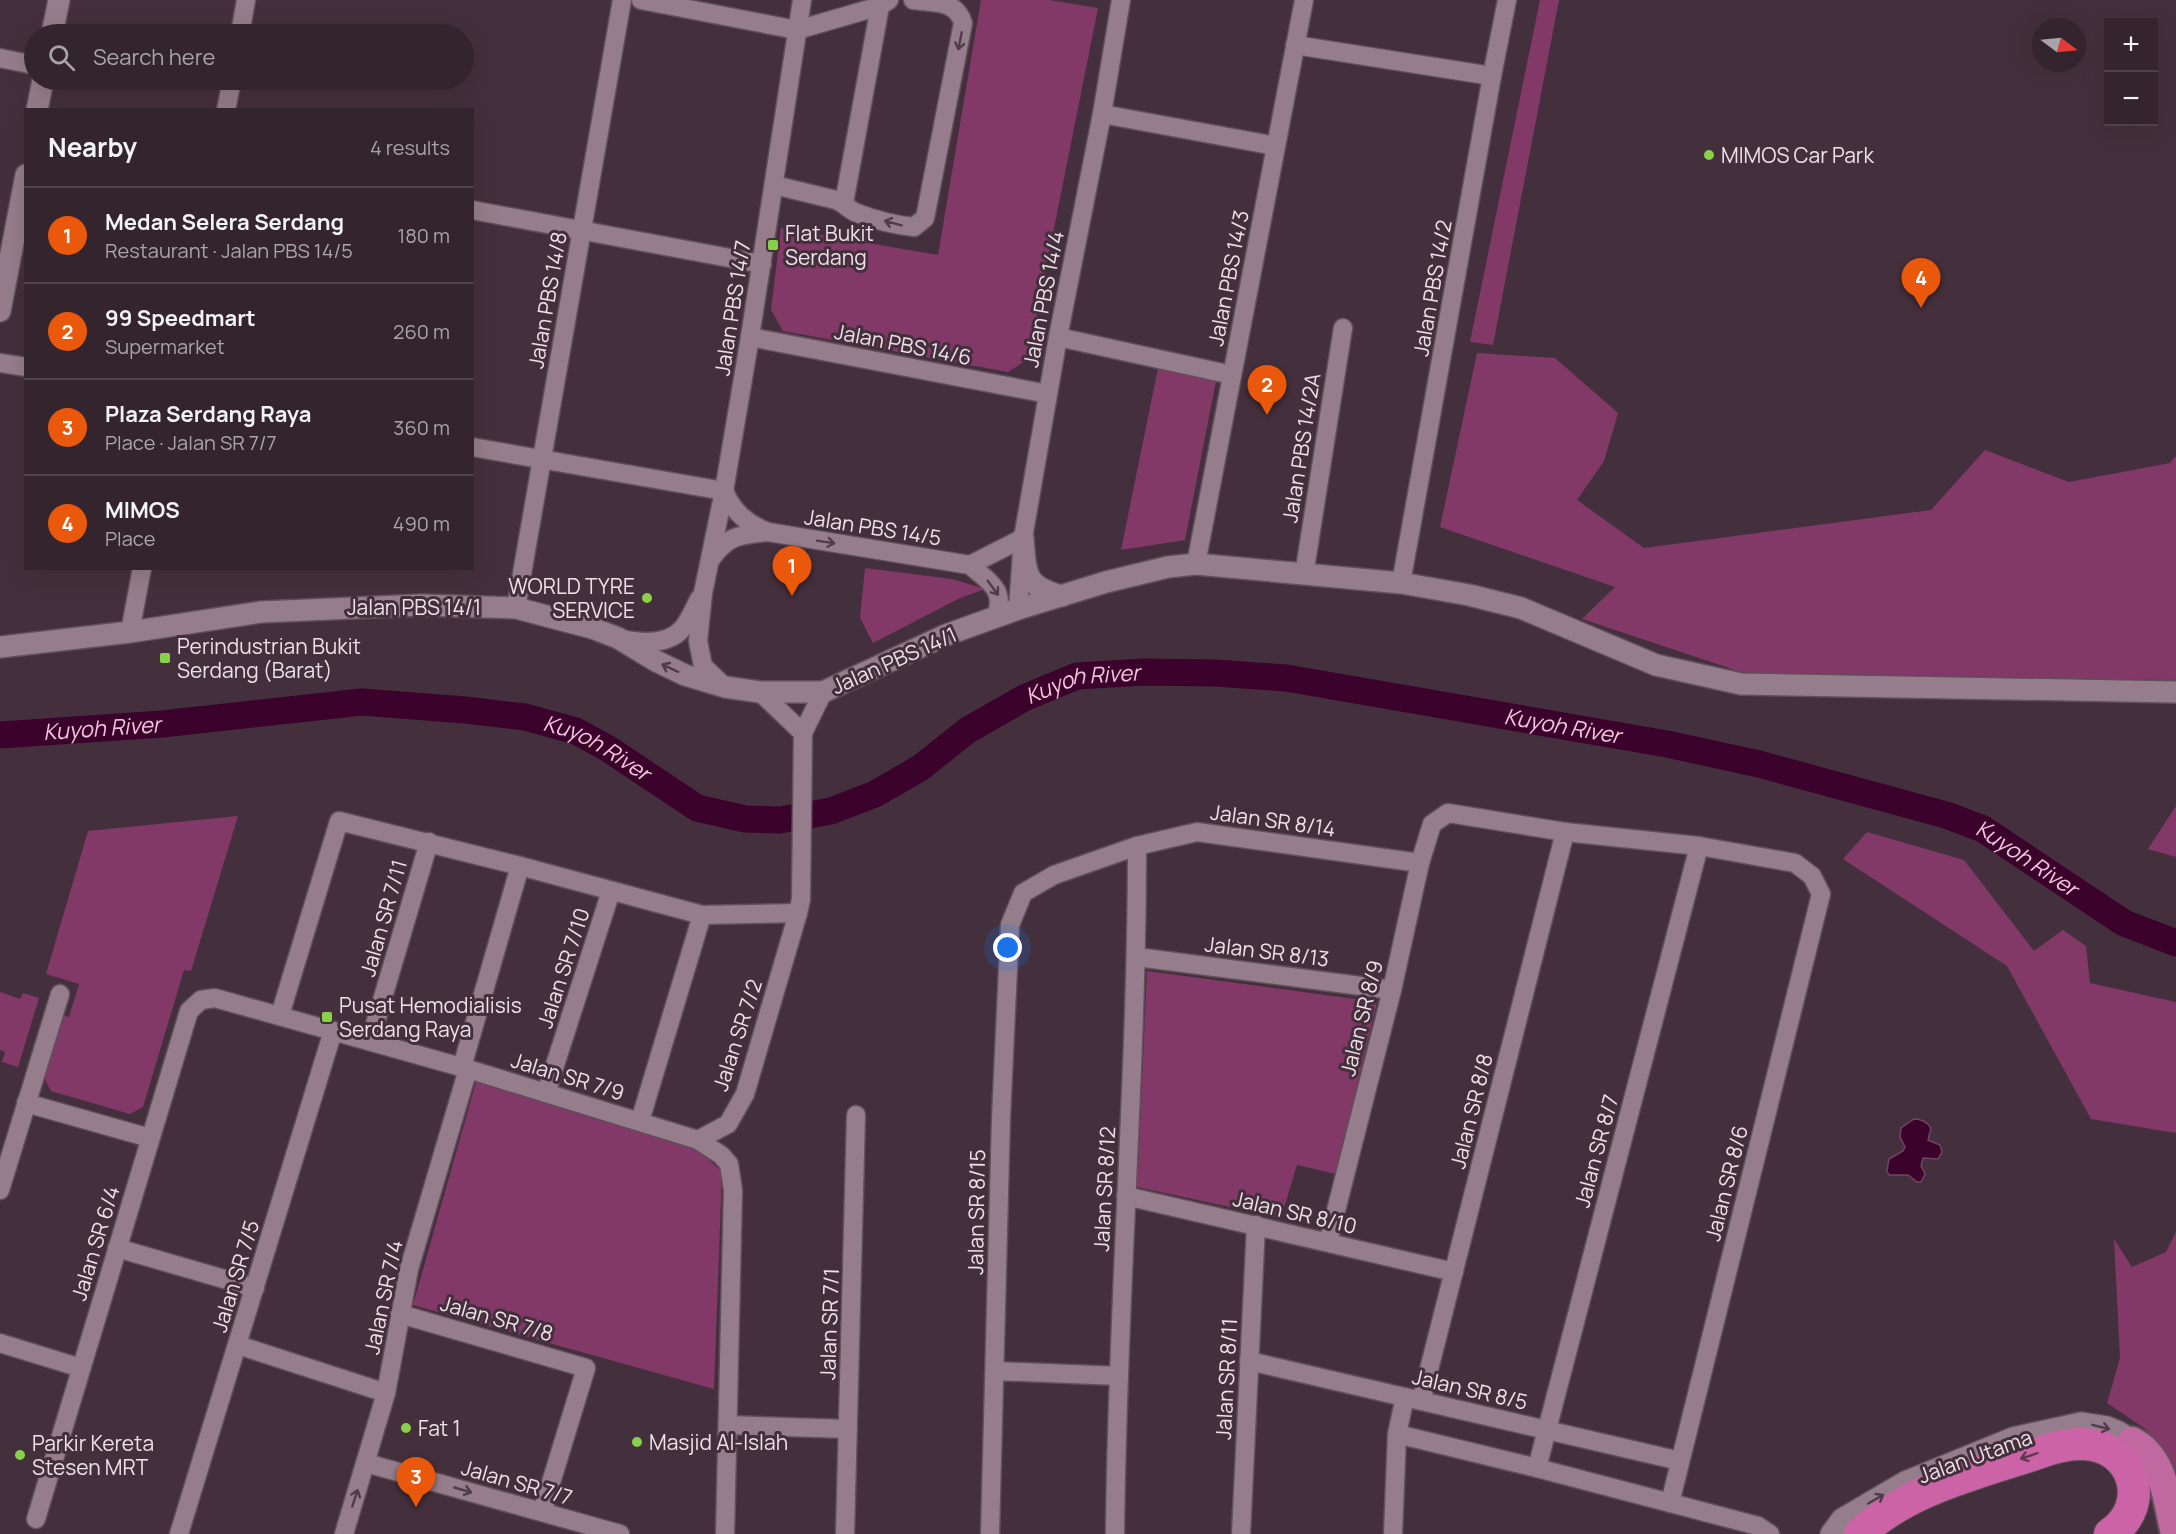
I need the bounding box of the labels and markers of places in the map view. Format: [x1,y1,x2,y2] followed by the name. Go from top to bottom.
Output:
[1721,141,1874,169] place label: MIMOS Car Park
[1702,148,1716,162] marker: MIMOS Car Park
[785,219,874,271] place label: Flat Bukit Serdang
[766,238,780,252] marker: Flat Bukit Serdang
[1902,258,1940,308] pin: 4
[1248,366,1286,415] pin: 2
[772,546,812,596] pin: 1
[508,572,635,624] place label: WORLD TYRE SERVICE
[640,591,654,605] marker: WORLD TYRE SERVICE
[177,632,361,684] place label: Perindustrian Bukit Serdang (Barat)
[158,651,172,665] marker: Perindustrian Bukit Serdang (Barat)
[339,991,522,1043] place label: Pusat Hemodialisis Serdang Raya
[320,1010,334,1024] marker: Pusat Hemodialisis Serdang Raya
[418,1414,461,1442] place label: Fat 1
[399,1421,413,1435] marker: Fat 1
[649,1428,788,1456] place label: Masjid Al-Islah
[32,1429,154,1481] place label: Parkir Kereta Stesen MRT
[630,1435,644,1449] marker: Masjid Al-Islah
[13,1448,27,1462] marker: Parkir Kereta Stesen MRT
[396,1458,436,1507] pin: 3

